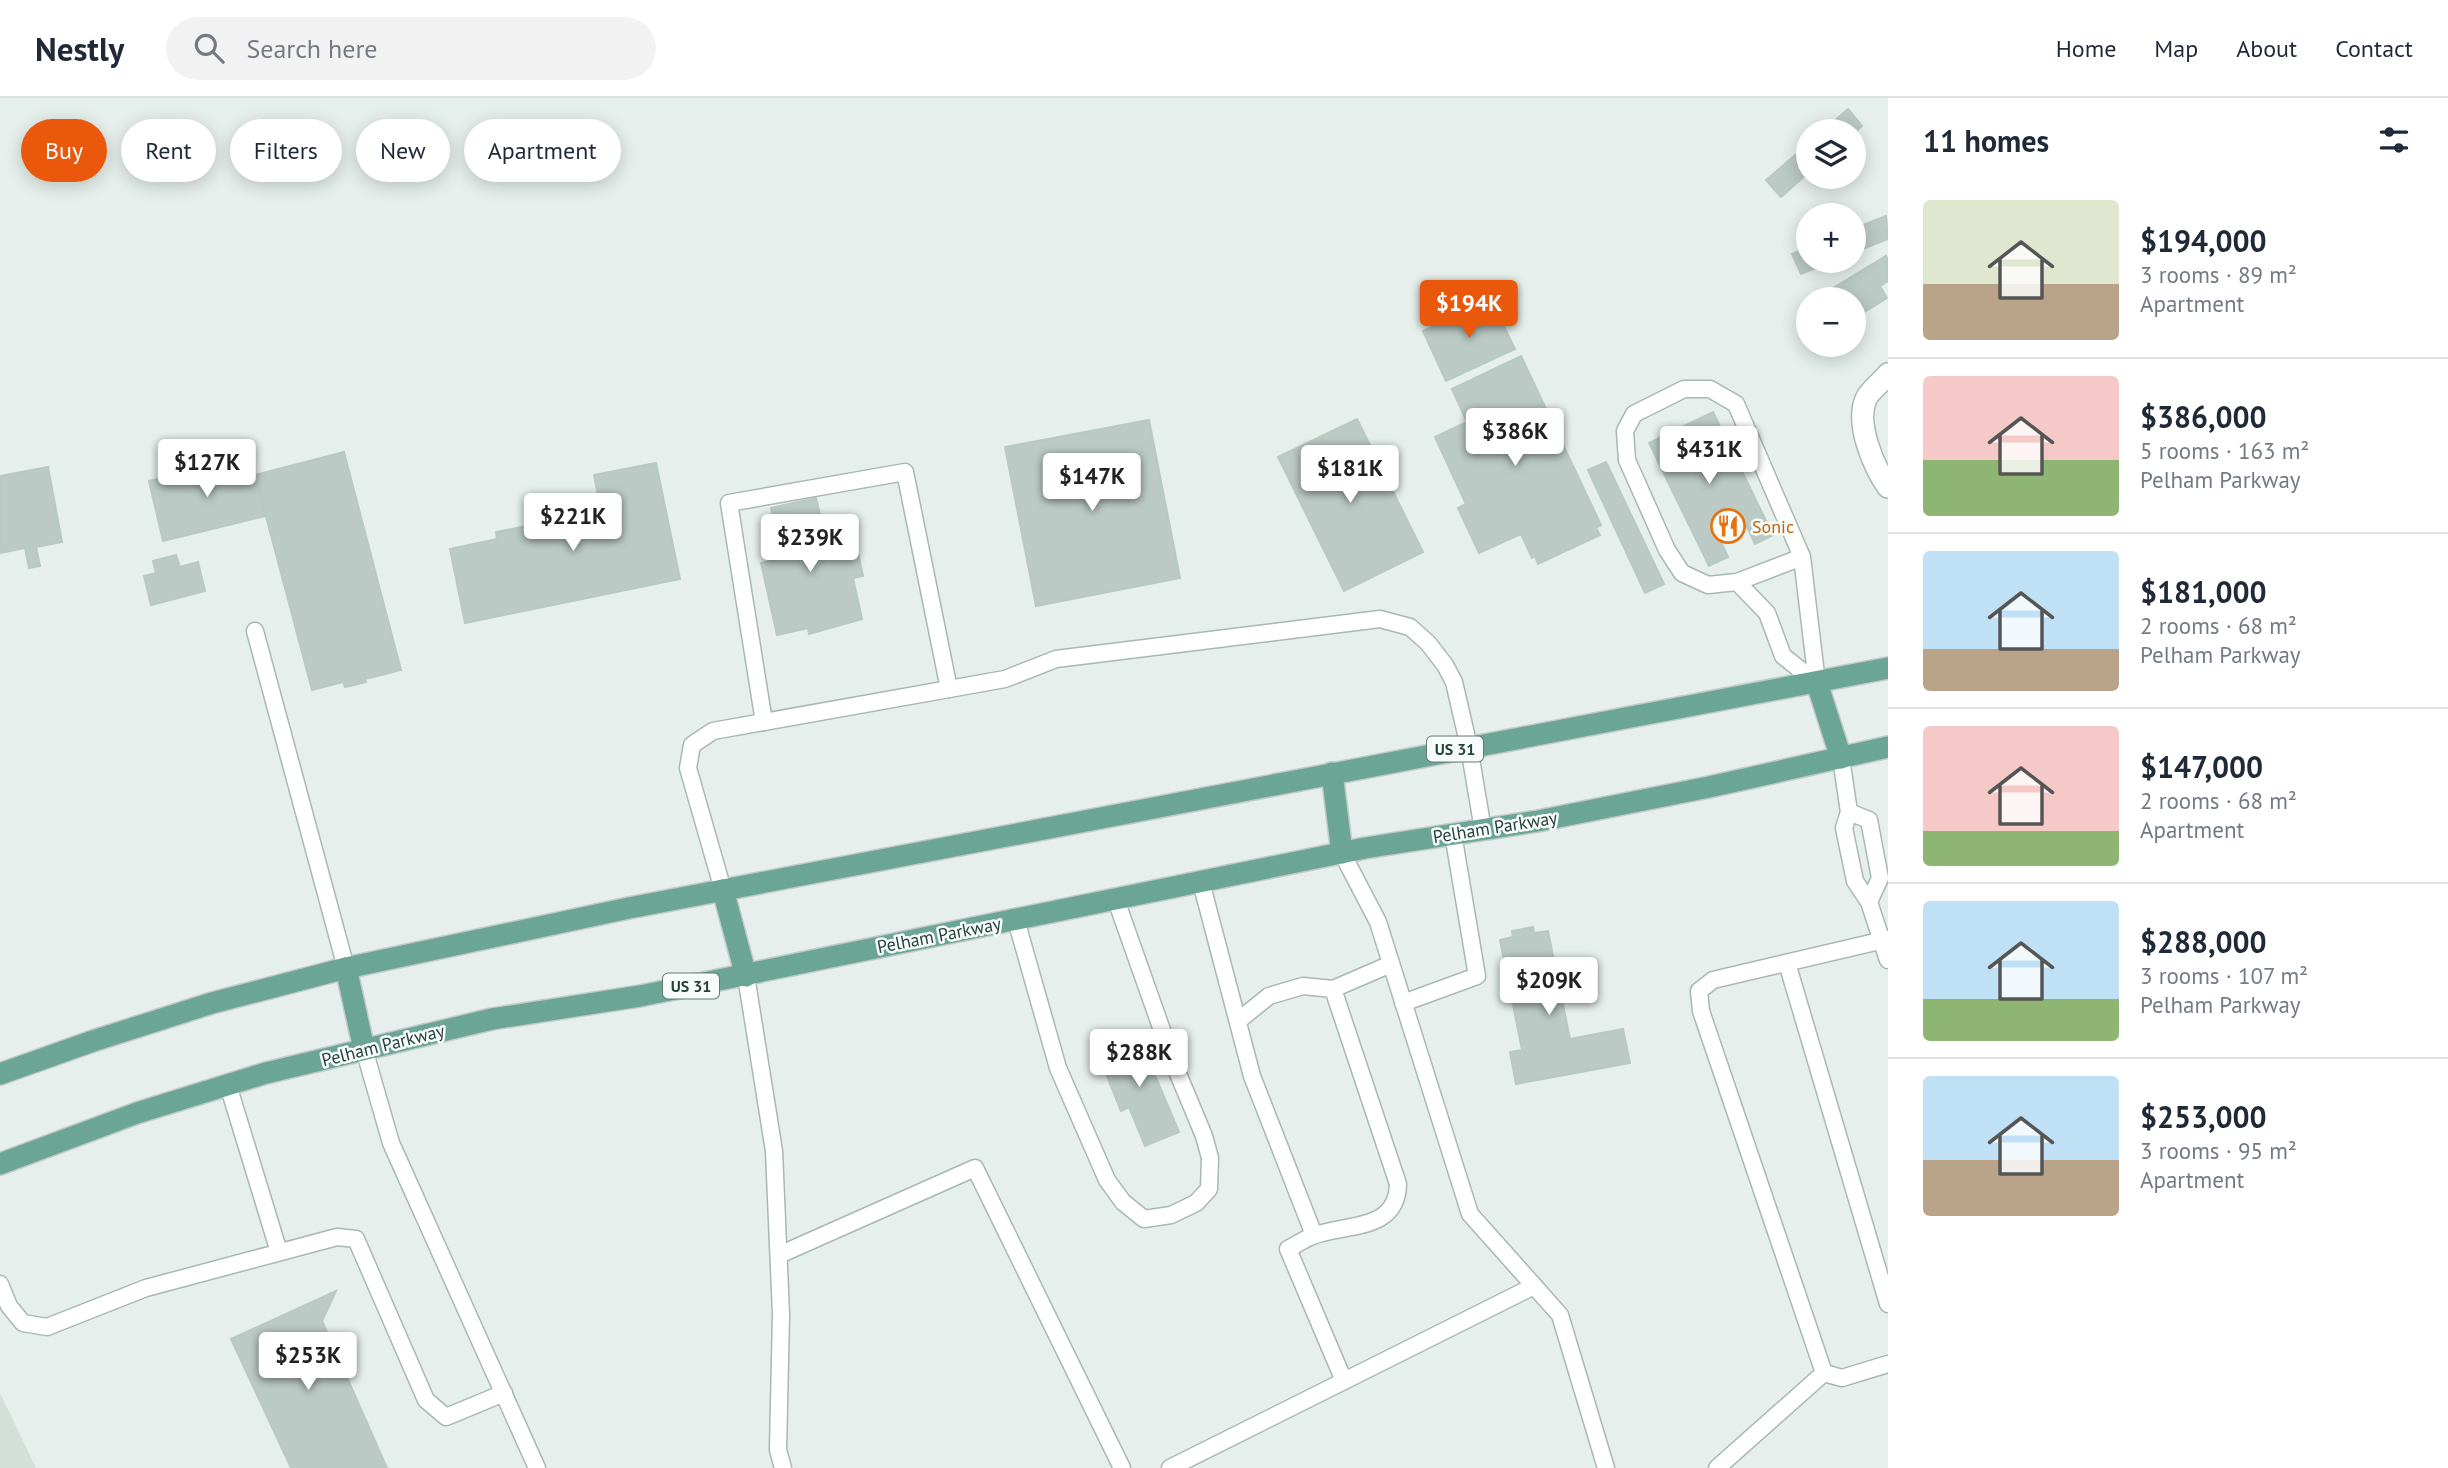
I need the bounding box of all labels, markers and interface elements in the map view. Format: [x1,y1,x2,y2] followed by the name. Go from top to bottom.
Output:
[166,17,656,80] search box
[35,27,124,70] text: Nestly
[190,29,228,67] icon: search
[246,32,378,65] text: Search here
[2056,33,2116,64] text: Home
[2154,33,2198,64] text: Map
[2236,33,2297,64] text: About
[2335,33,2413,64] text: Contact
[21,119,107,182] chip: Buy
[121,119,216,182] chip: Rent
[230,119,342,182] chip: Filters
[356,119,450,182] chip: New
[464,119,621,182] chip: Apartment
[1796,119,1866,357] map controls
[1796,119,1866,189] button: layers
[1923,121,2049,160] text: 11 homes
[2375,121,2413,159] icon: filters
[1796,203,1866,273] button: +
[2140,221,2267,260] text: $194,000
[1979,228,2063,312] icon: home
[2140,260,2297,289] text: 3 rooms · 89 m²
[1420,280,1518,340] pin: $194K
[1796,287,1866,357] button: −
[1436,288,1502,317] text: $194K
[2140,289,2244,318] text: Apartment
[2140,397,2267,436] text: $386,000
[1979,404,2063,488] icon: home
[1466,408,1564,468] pin: $386K
[1482,416,1548,445] text: $386K
[1660,426,1758,486] pin: $431K
[1676,434,1742,463] text: $431K
[2140,436,2309,465] text: 5 rooms · 163 m²
[158,440,256,499] pin: $127K
[1301,446,1399,505] pin: $181K
[174,447,240,476] text: $127K
[1317,453,1383,482] text: $181K
[1043,454,1141,513] pin: $147K
[1059,461,1125,490] text: $147K
[2140,465,2301,494] text: Pelham Parkway
[524,494,622,553] pin: $221K
[540,501,606,530] text: $221K
[1709,507,1747,545] restaurant icon: Sonic
[761,514,859,574] pin: $239K
[1752,515,1794,538] place label: Sonic
[777,522,843,551] text: $239K
[2140,572,2267,611] text: $181,000
[1979,579,2063,663] icon: home
[2140,611,2297,640] text: 2 rooms · 68 m²
[2140,640,2301,669] text: Pelham Parkway
[1427,736,1483,762] road number: US 31
[2140,747,2263,786] text: $147,000
[1979,754,2063,838] icon: home
[2140,786,2297,815] text: 2 rooms · 68 m²
[1431,806,1559,848] street label: Pelham Parkway
[2140,815,2244,844] text: Apartment
[875,912,1003,958] street label: Pelham Parkway
[2140,922,2267,961] text: $288,000
[1979,929,2063,1013] icon: home
[1500,958,1598,1017] pin: $209K
[2140,961,2308,990] text: 3 rooms · 107 m²
[1516,965,1582,994] text: $209K
[663,974,719,998] road number: US 31
[2140,990,2301,1019] text: Pelham Parkway
[319,1018,447,1071] street label: Pelham Parkway
[1090,1030,1188,1089] pin: $288K
[1106,1037,1172,1066] text: $288K
[2140,1097,2267,1136] text: $253,000
[1979,1104,2063,1188] icon: home
[2140,1136,2297,1165] text: 3 rooms · 95 m²
[2140,1165,2244,1194] text: Apartment
[259,1332,357,1392] pin: $253K
[275,1340,341,1369] text: $253K

